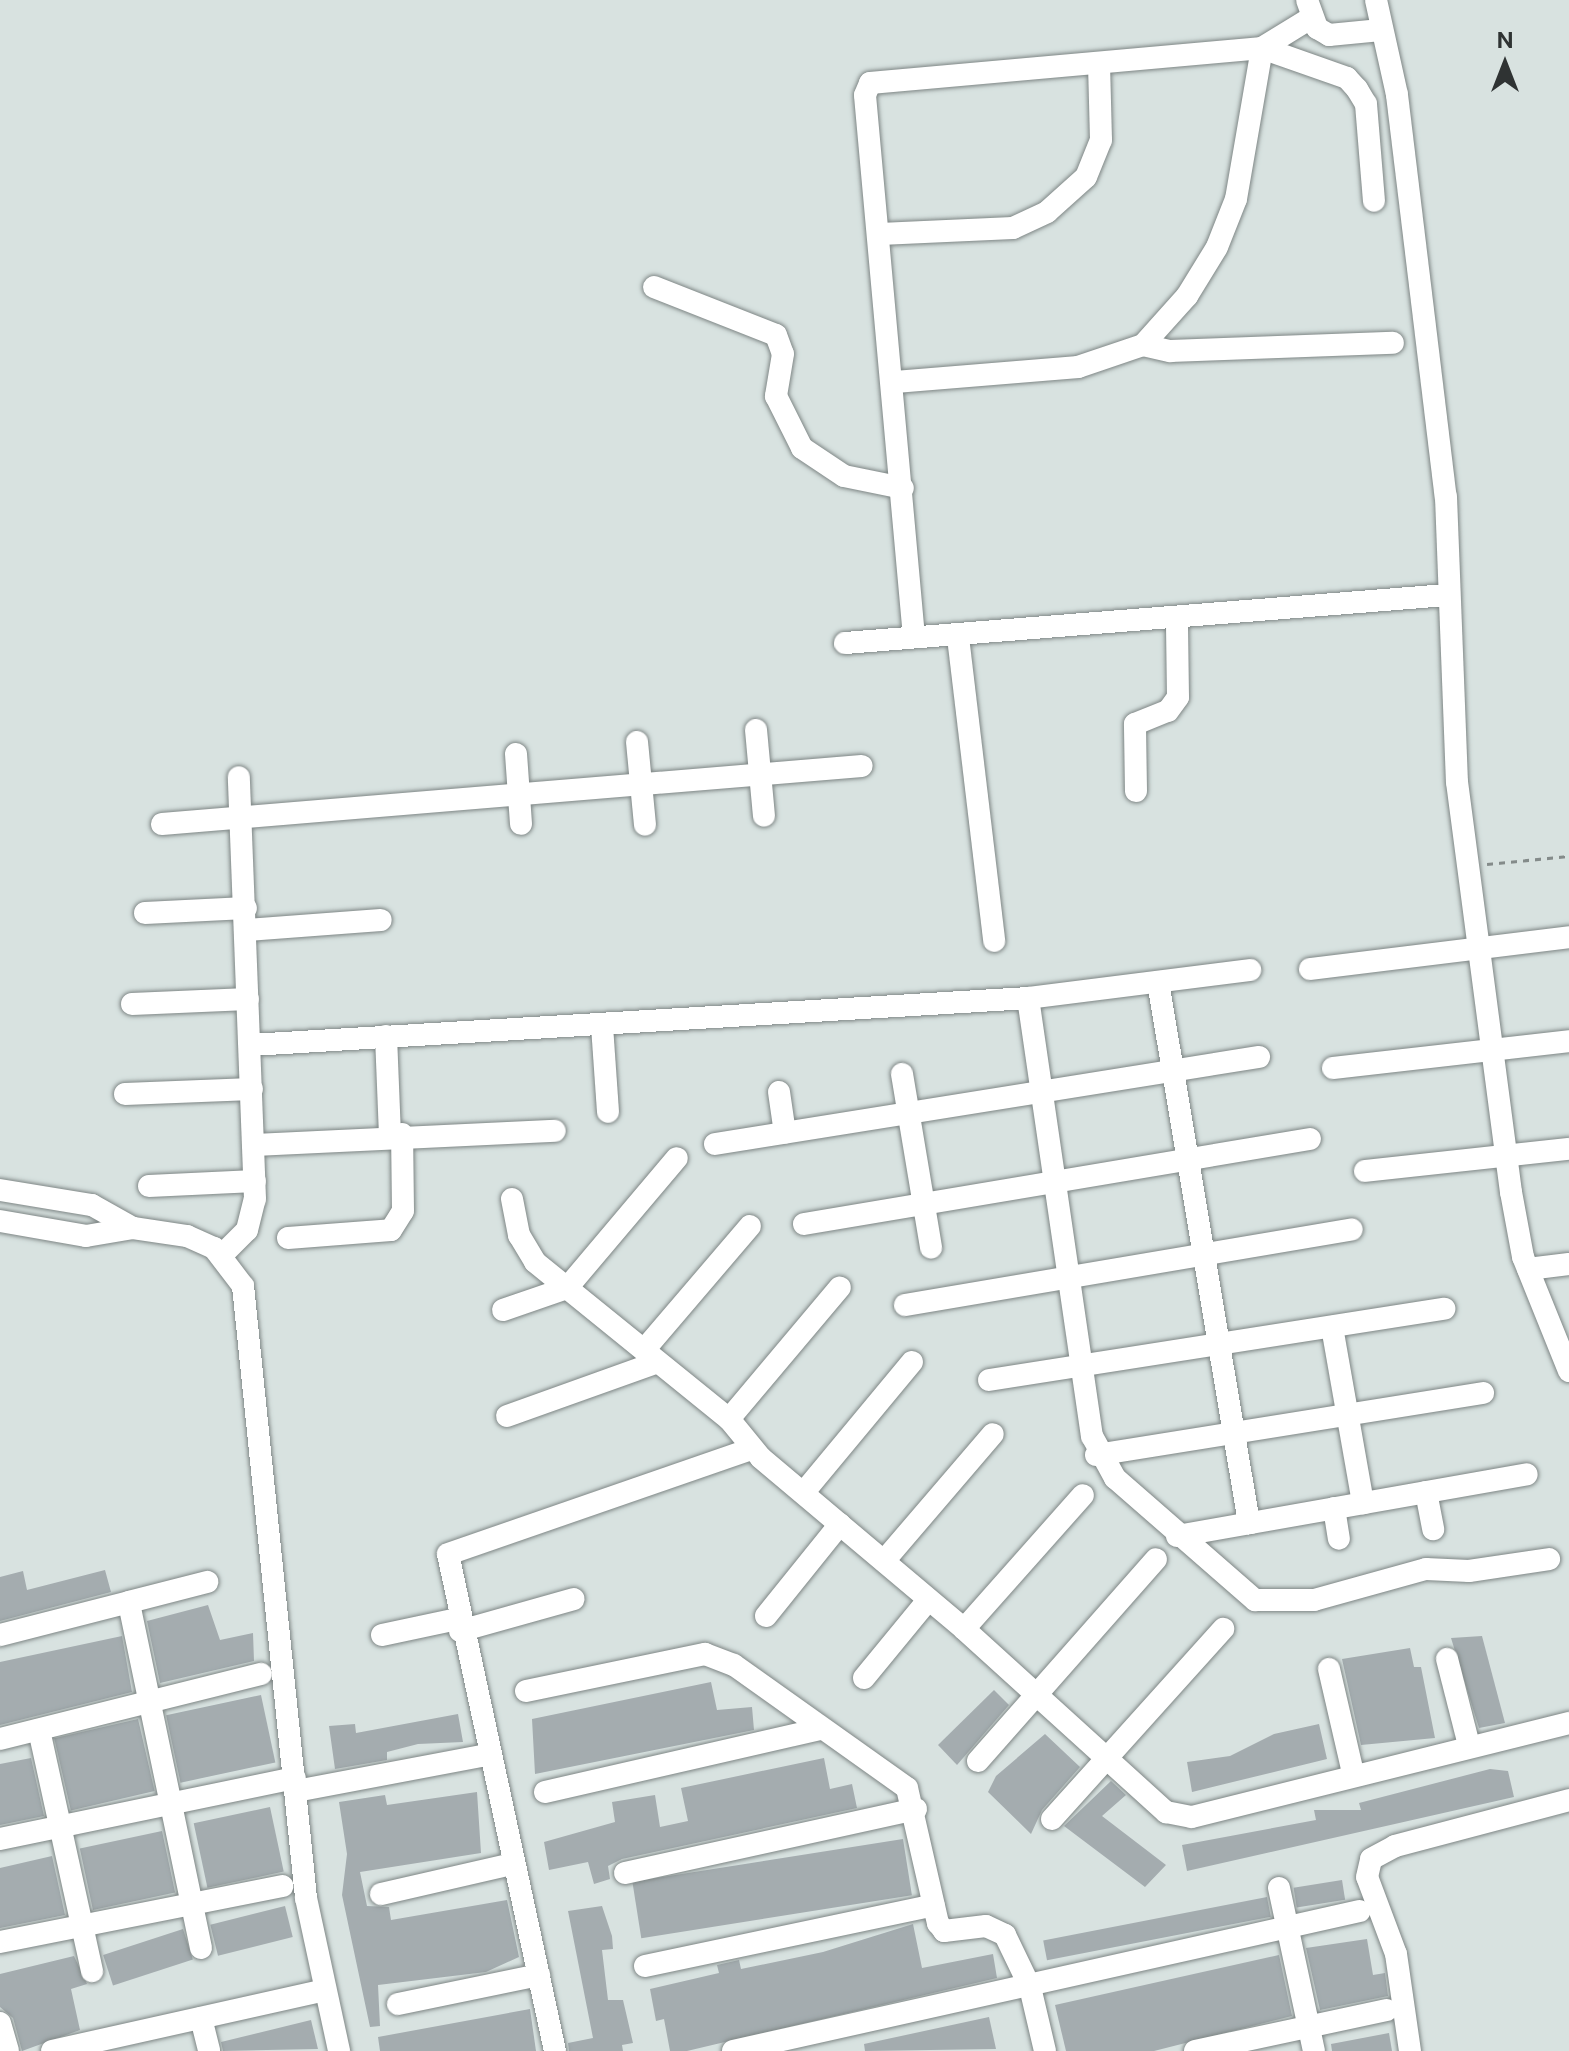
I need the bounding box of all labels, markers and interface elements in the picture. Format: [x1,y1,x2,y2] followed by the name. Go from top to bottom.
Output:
[1465,24,1545,104] north arrow
[1496,27,1514,53] text: N

